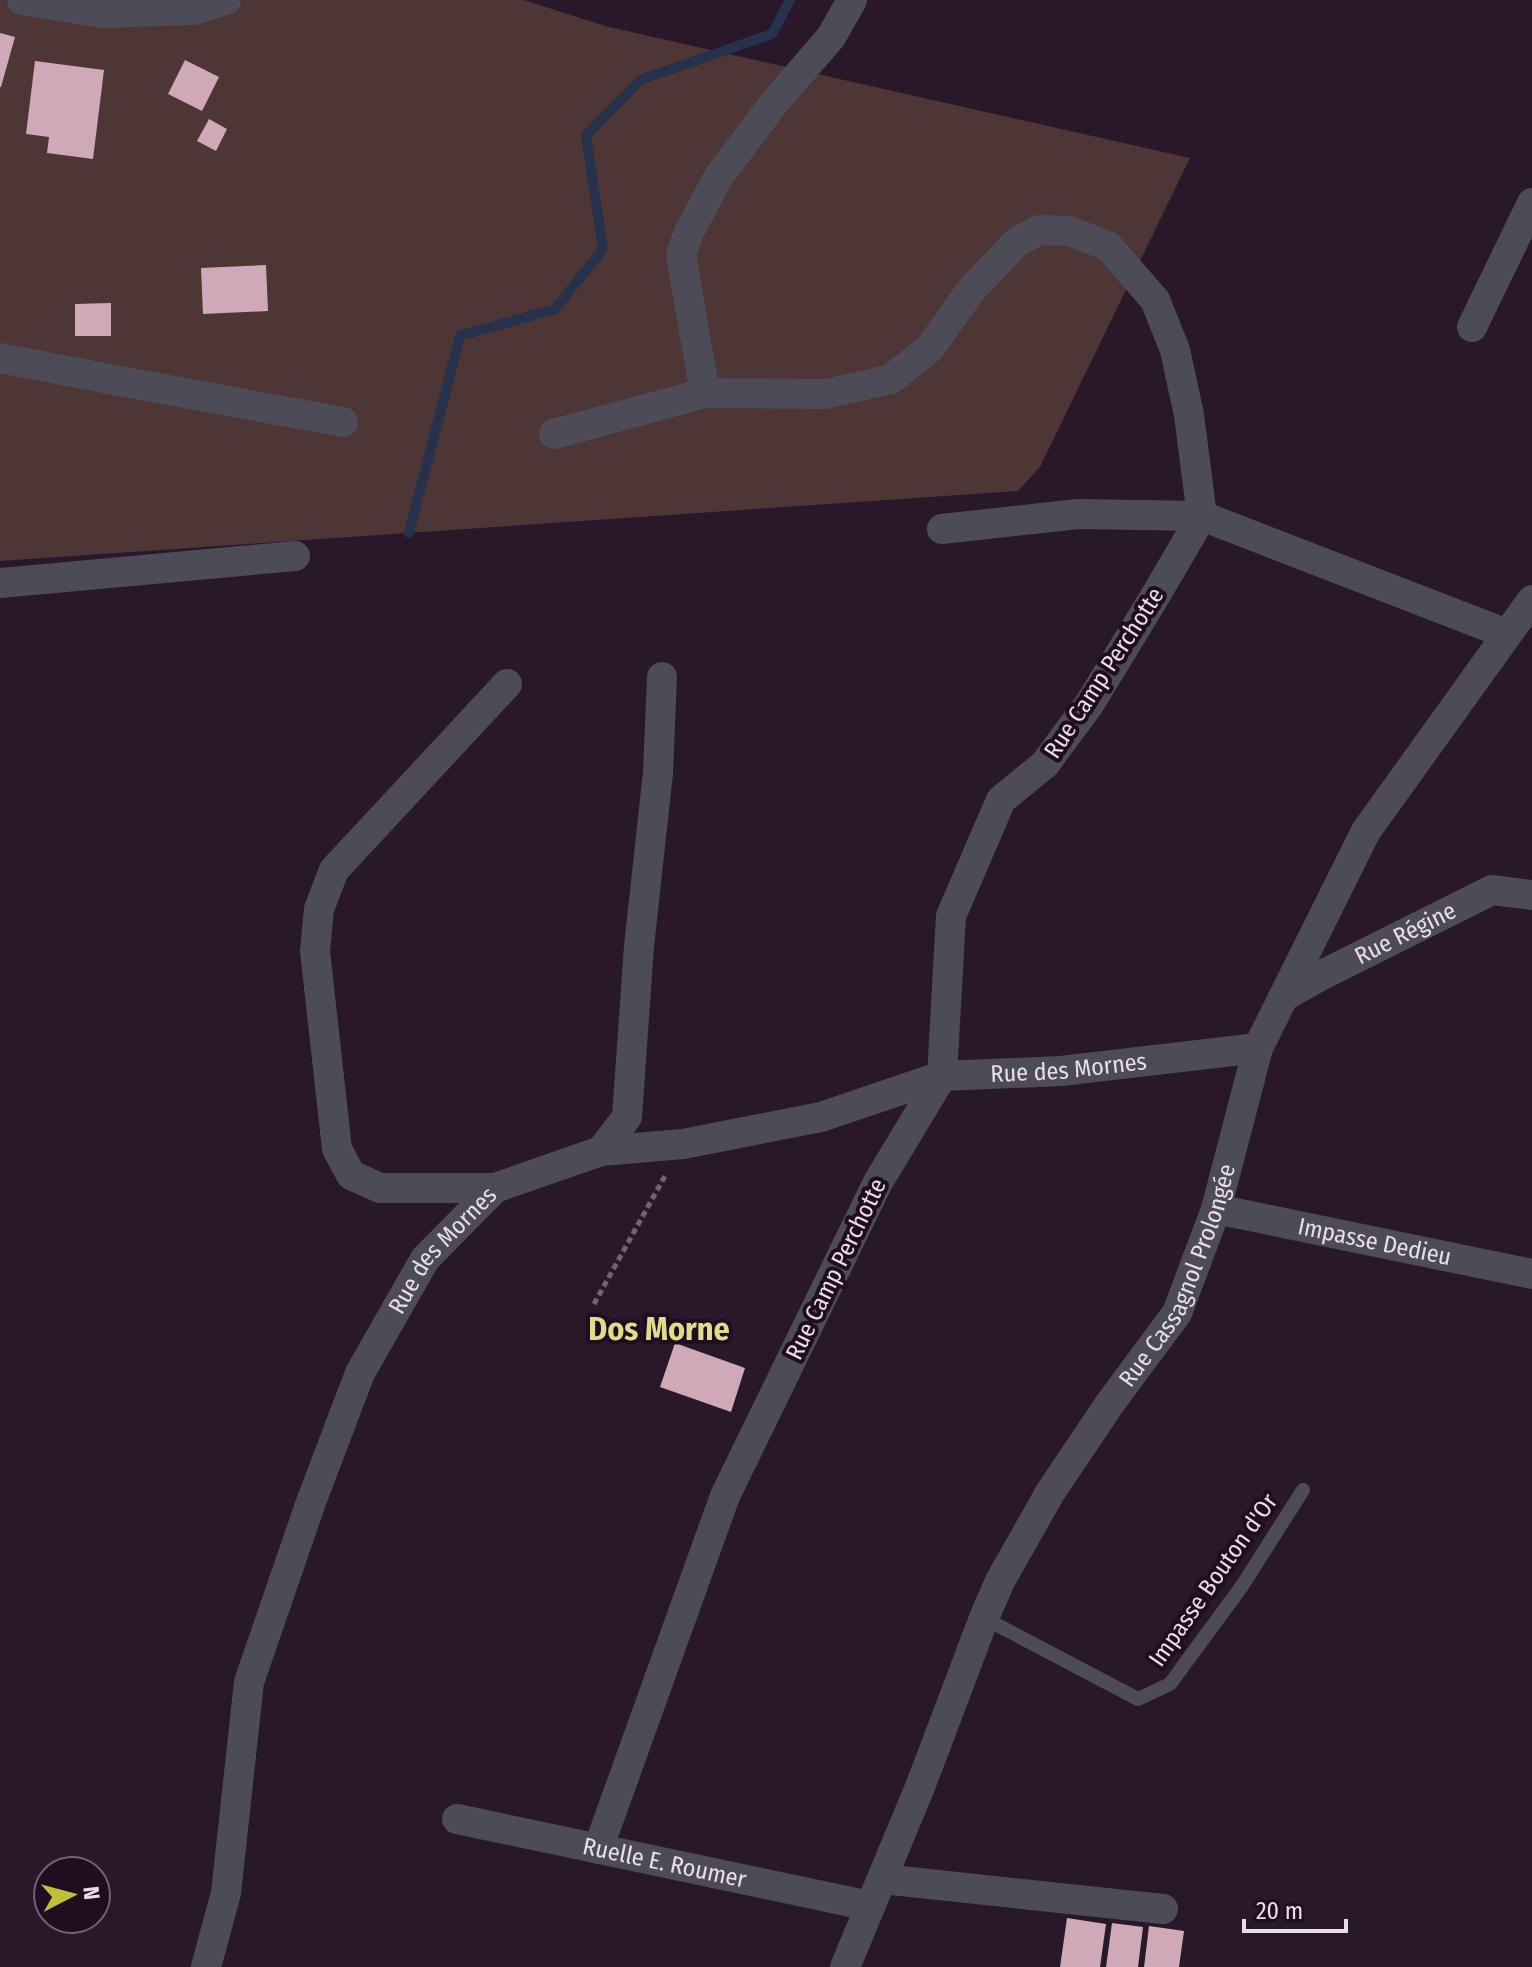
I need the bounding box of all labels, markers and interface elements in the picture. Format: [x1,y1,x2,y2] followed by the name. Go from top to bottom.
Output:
[1038,582,1170,764] street label: Rue Camp Perchotte
[1350,896,1461,970] street label: Rue Régine
[990,1047,1148,1088] street label: Rue des Mornes
[1113,1161,1241,1392] street label: Rue Cassagnol Prolongée
[780,1174,892,1364] street label: Rue Camp Perchotte
[383,1181,502,1319] street label: Rue des Mornes
[1296,1212,1454,1271] street label: Impasse Dedieu
[588,1310,730,1348] district label: Dos Morne
[1143,1488,1283,1672] street label: Impasse Bouton d'Or
[580,1832,749,1894] street label: Ruelle E. Roumer
[32,1855,112,1935] north arrow
[1244,1883,1346,1933] scale bar
[77,1885,106,1901] text: N
[1256,1897,1303,1925] text: 20 m

